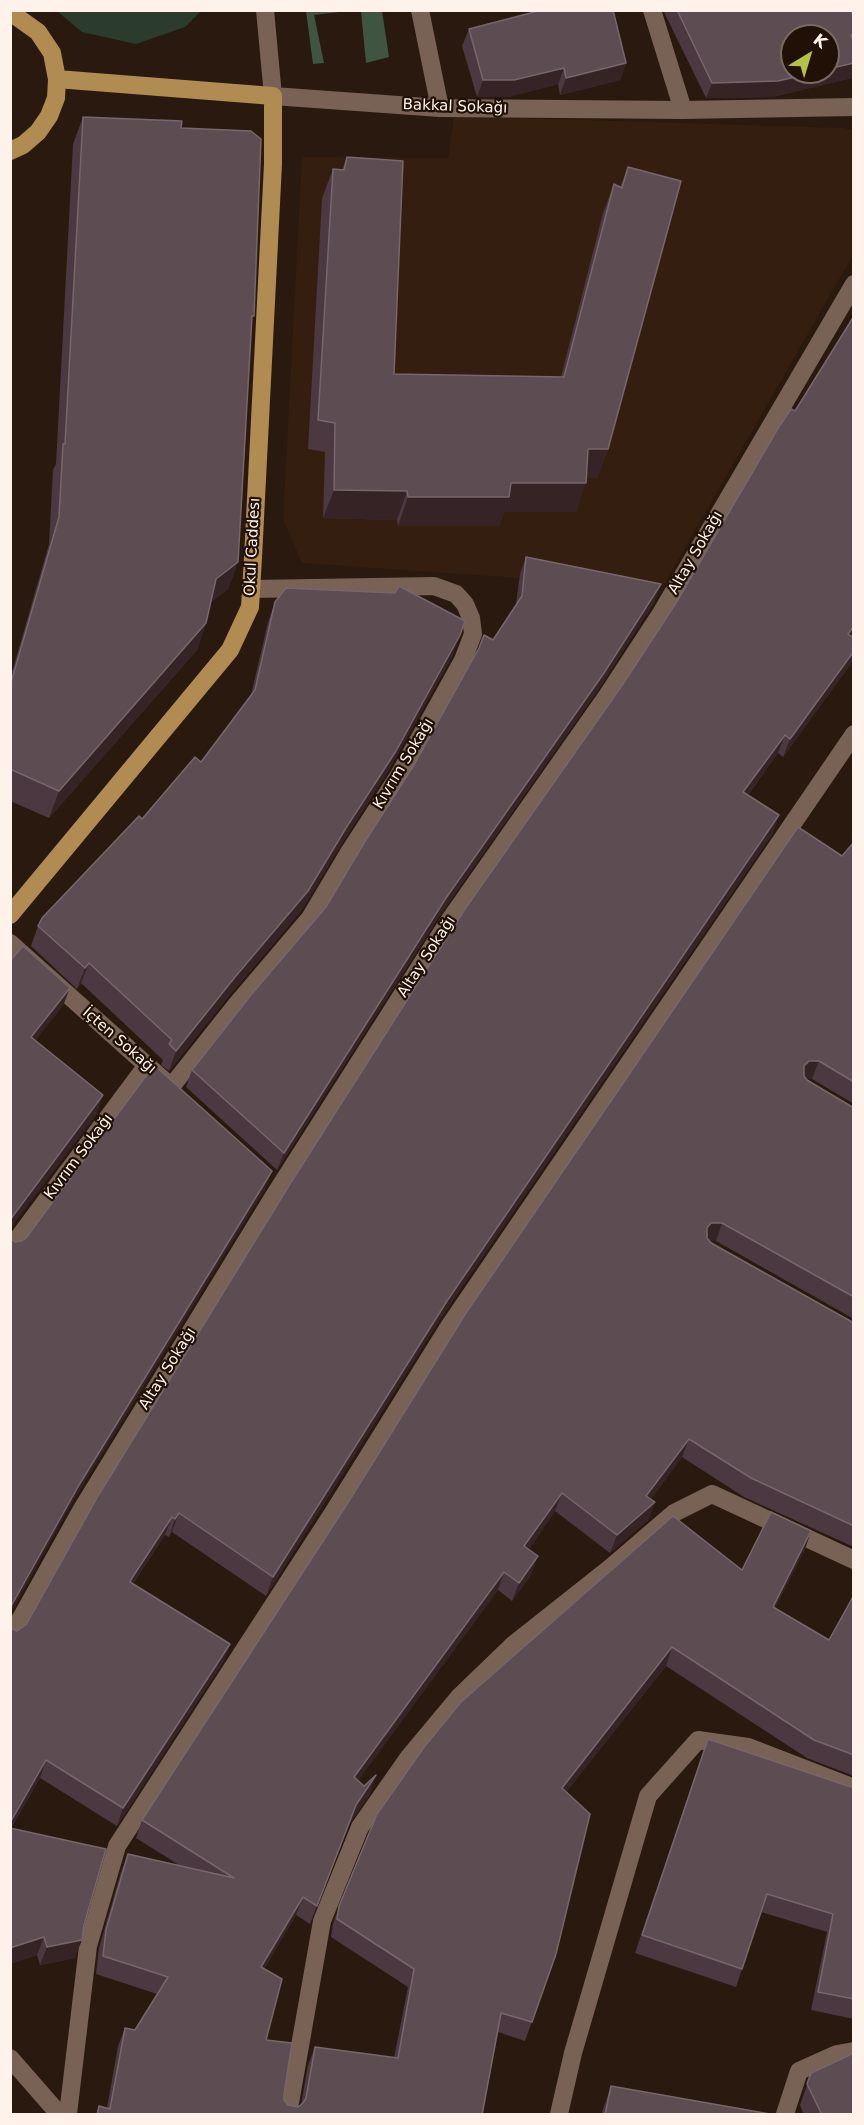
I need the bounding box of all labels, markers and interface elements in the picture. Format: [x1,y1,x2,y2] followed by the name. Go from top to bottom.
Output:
[780,24,840,84] north arrow
[809,30,831,52] text: K
[402,96,508,118] street label: Bakkal Sokağı
[241,497,265,597] street label: Okul Caddesı
[665,508,727,598] street label: Altay Sokağı
[370,715,438,813] street label: Kıvrım Sokağı
[394,913,460,1001] street label: Altay Sokağı
[78,1004,160,1078] street label: İçten Sokağı
[41,1111,117,1203] street label: Kıvrım Sokağı
[136,1325,200,1413] street label: Altay Sokağı

